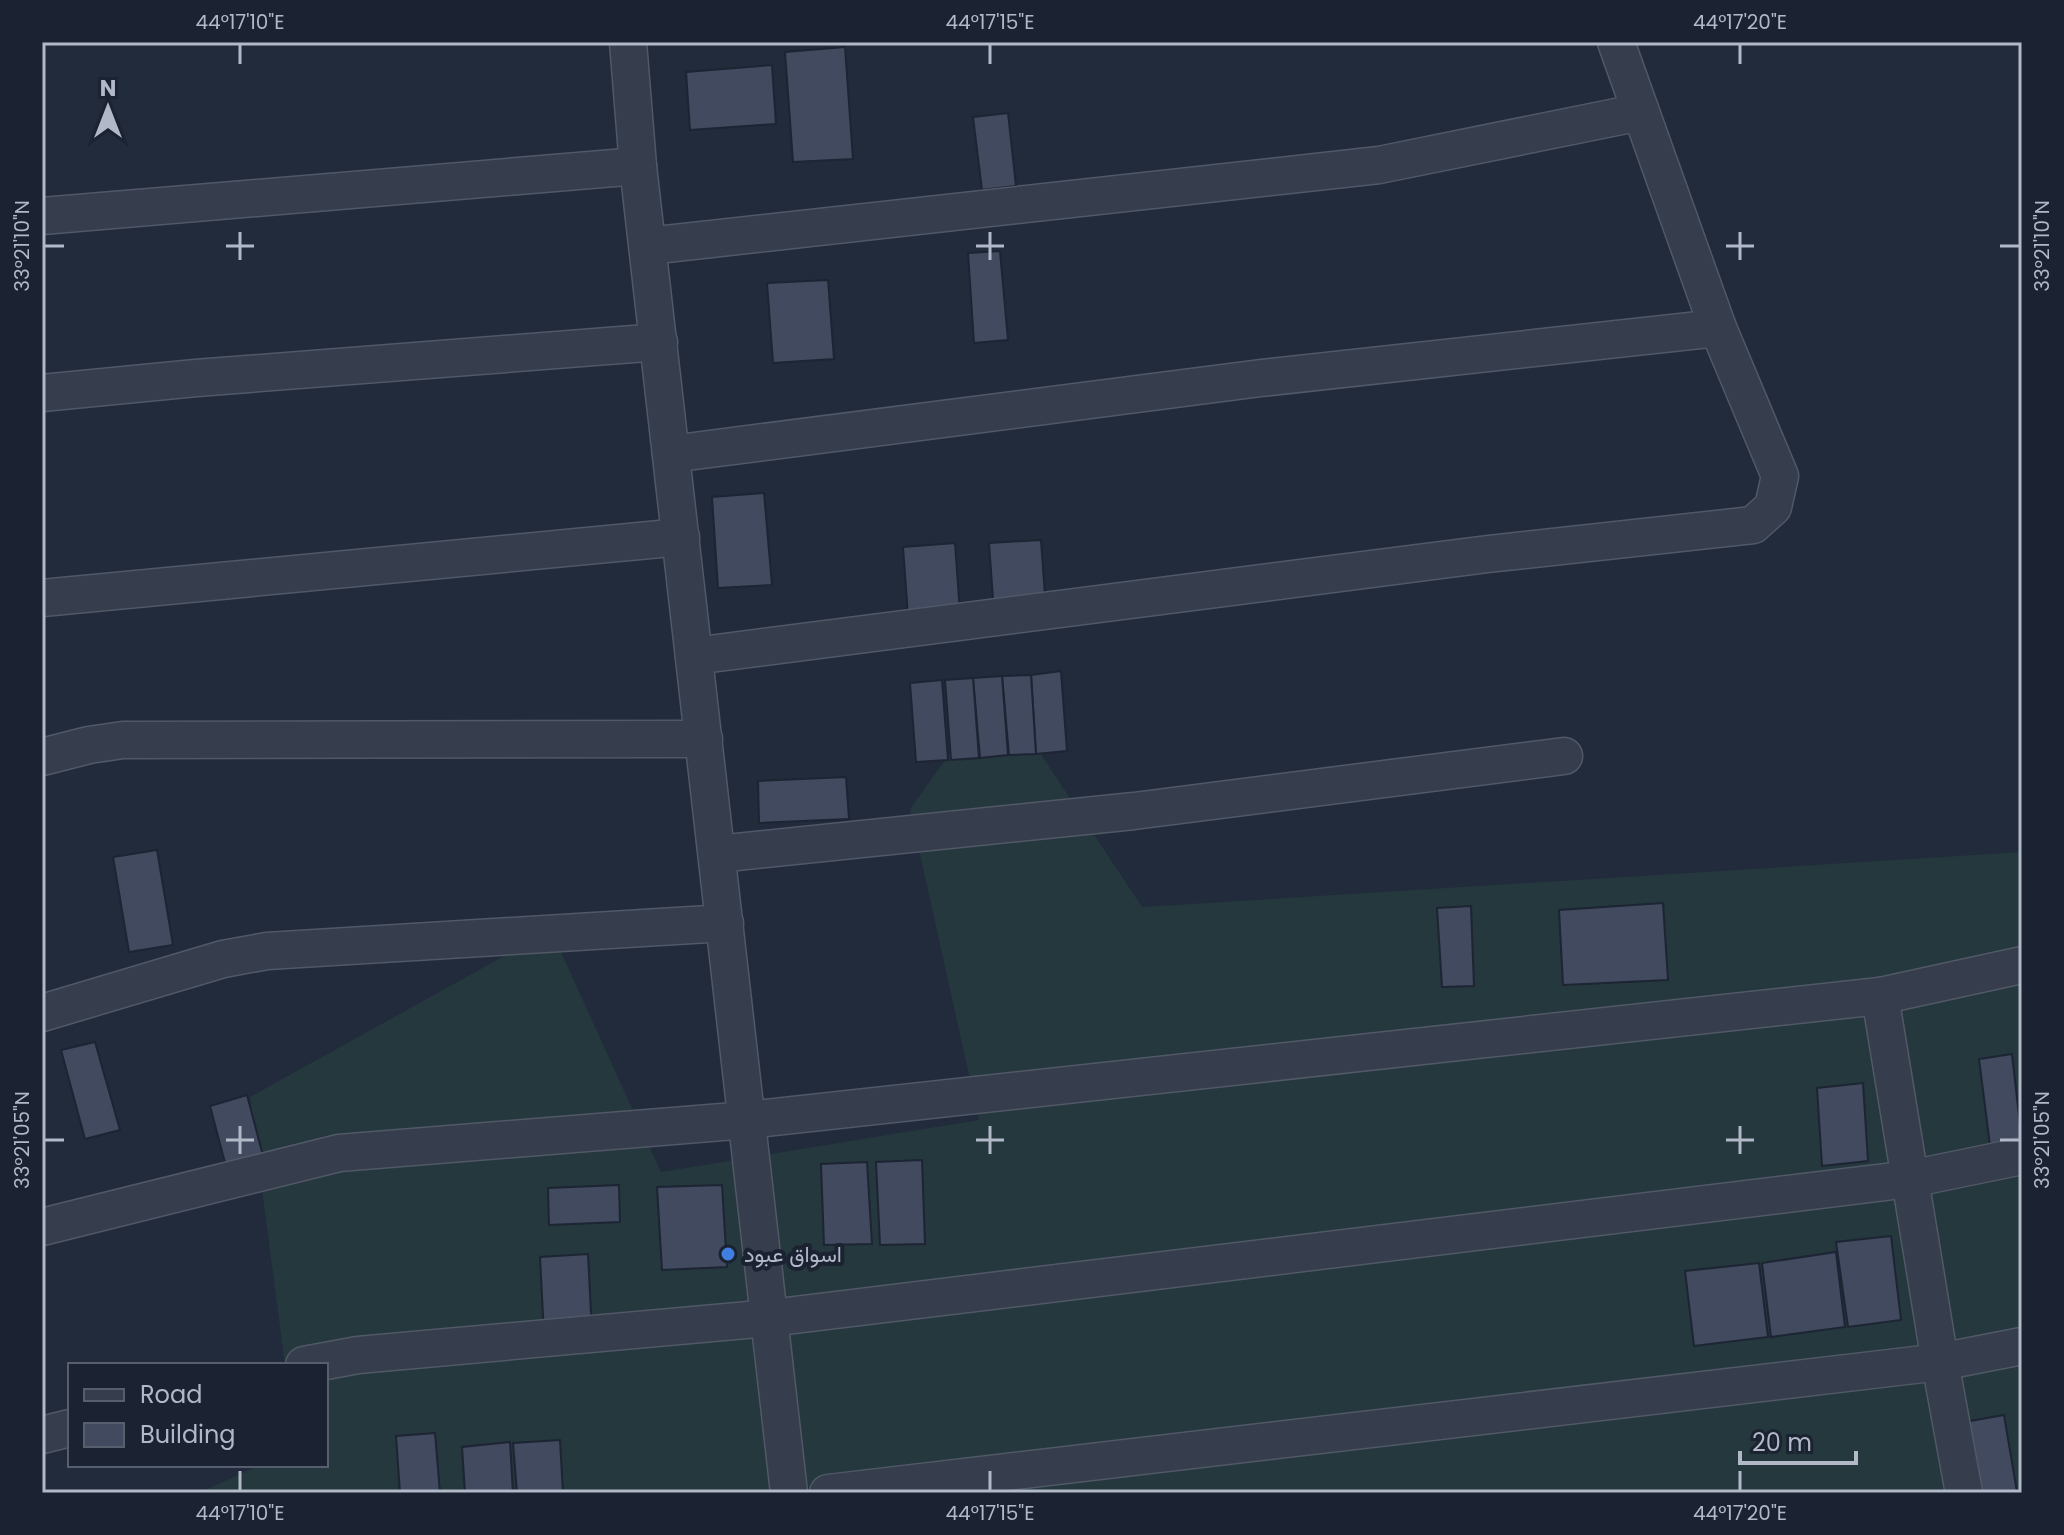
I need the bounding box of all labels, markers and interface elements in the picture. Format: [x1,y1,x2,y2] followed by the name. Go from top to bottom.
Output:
[196,8,284,36] text: 44°17'10"E
[946,8,1034,36] text: 44°17'15"E
[1693,8,1787,36] text: 44°17'20"E
[68,68,148,148] north arrow
[100,73,116,104] text: N
[8,200,36,292] text: 33°21'10"N
[2028,200,2056,292] text: 33°21'10"N
[8,1091,36,1189] text: 33°21'05"N
[2028,1091,2056,1189] text: 33°21'05"N
[744,1239,842,1270] place label: اسواق عبود
[719,1245,737,1263] marker: اسواق عبود
[68,1363,328,1467] legend
[140,1378,202,1411] text: Road
[1740,1415,1856,1465] scale bar
[140,1418,236,1451] text: Building
[1752,1426,1812,1459] text: 20 m
[196,1499,284,1527] text: 44°17'10"E
[946,1499,1034,1527] text: 44°17'15"E
[1693,1499,1787,1527] text: 44°17'20"E

